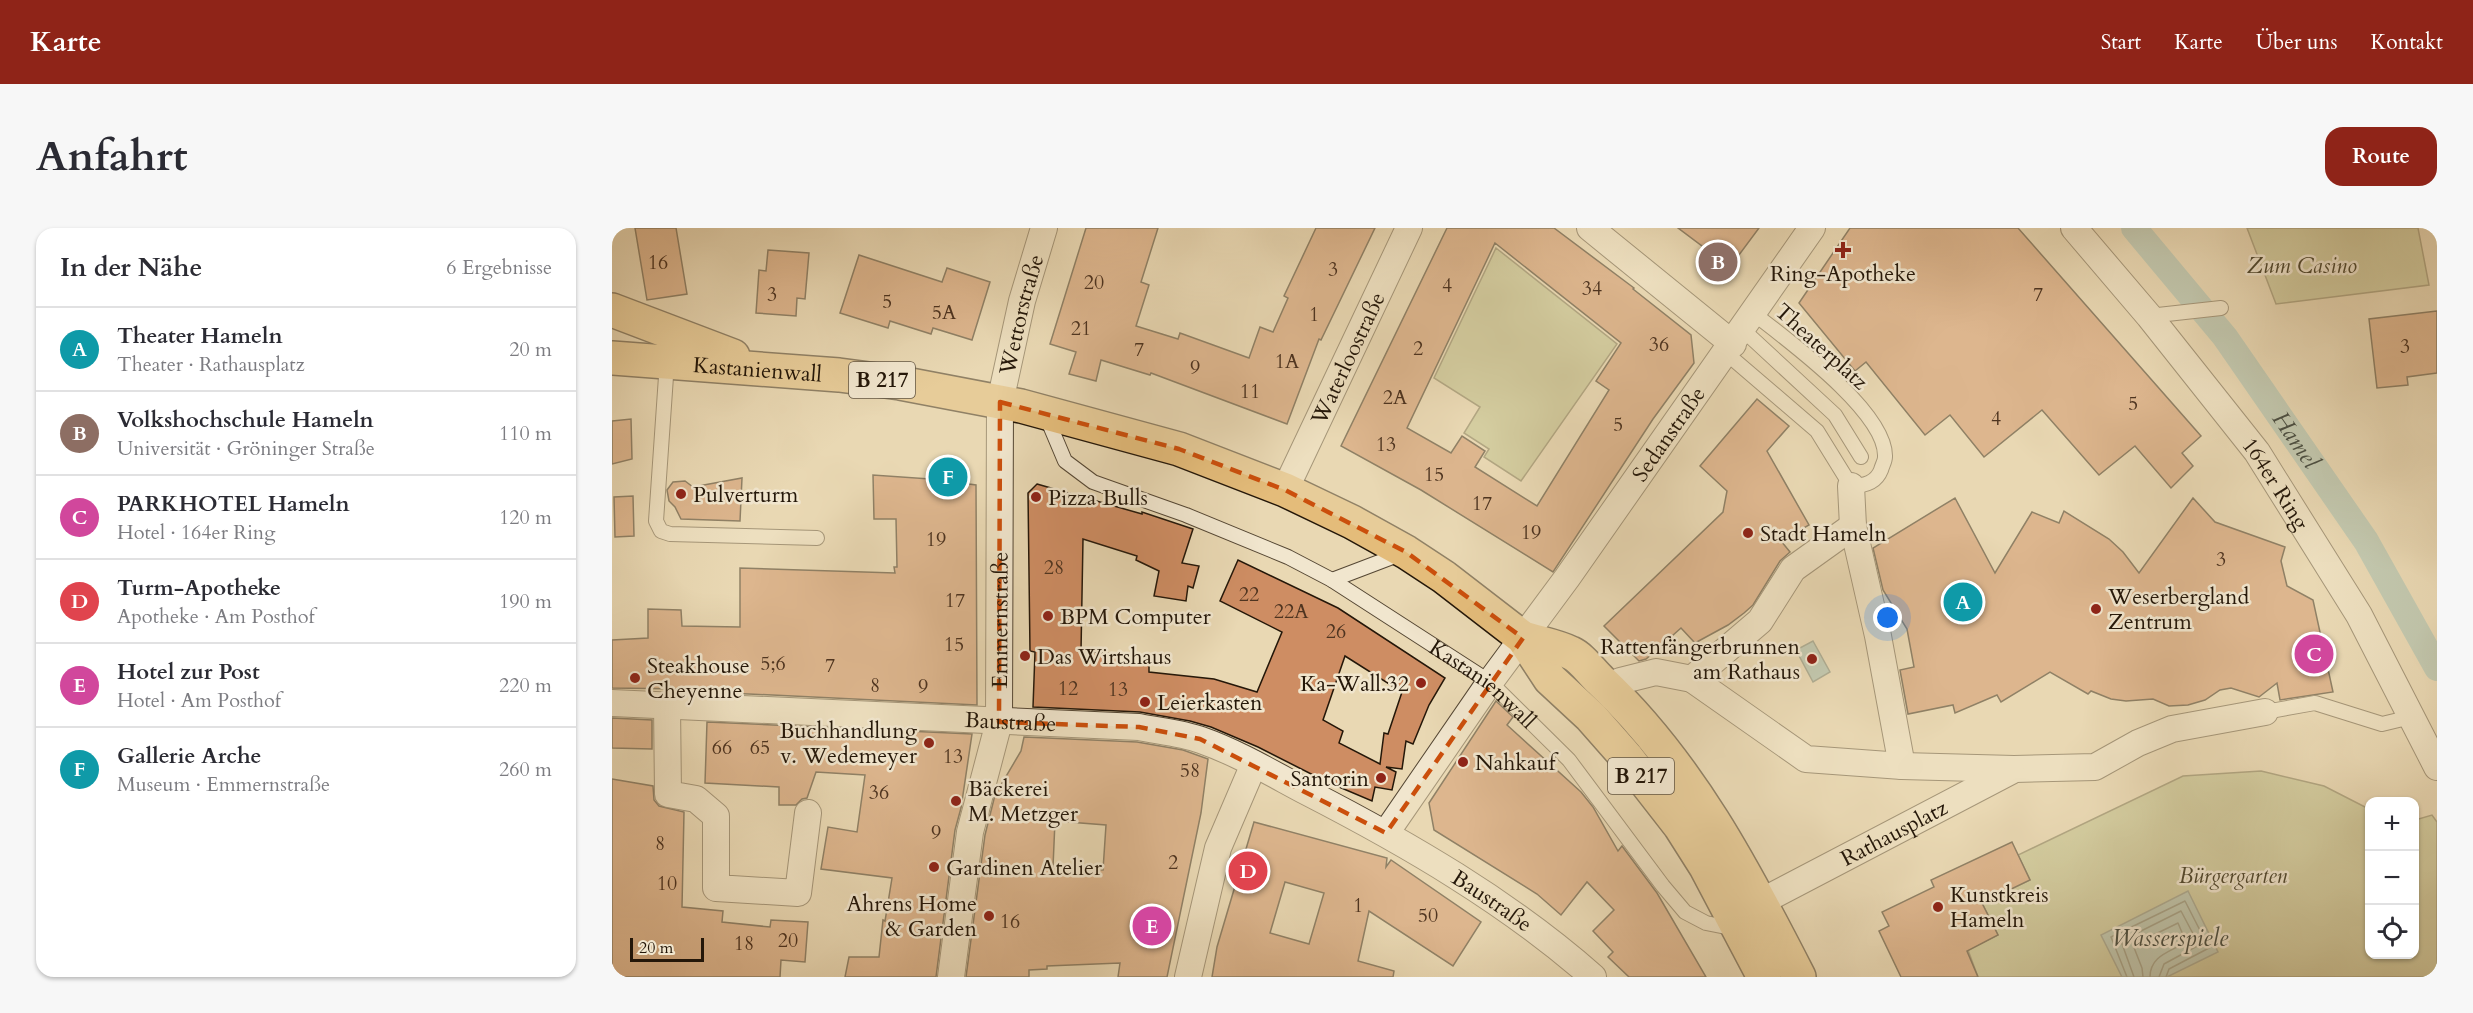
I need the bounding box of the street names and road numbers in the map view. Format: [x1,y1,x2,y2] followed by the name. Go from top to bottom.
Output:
[992,251,1051,379] street label: Wettorstraße
[1304,287,1393,431] street label: Waterloostraße
[1768,297,1875,397] street label: Theaterplatz
[692,350,824,390] street label: Kastanienwall
[849,362,915,398] road number: B 217
[1625,381,1713,488] street label: Sedanstraße
[2235,431,2316,536] street label: 164er Ring
[985,552,1016,688] street label: Emmernstraße
[1423,633,1543,736] street label: Kastanienwall
[964,705,1057,739] street label: Baustraße
[1608,758,1674,794] road number: B 217
[1836,793,1953,874] street label: Rathausplatz
[1446,863,1538,939] street label: Baustraße

